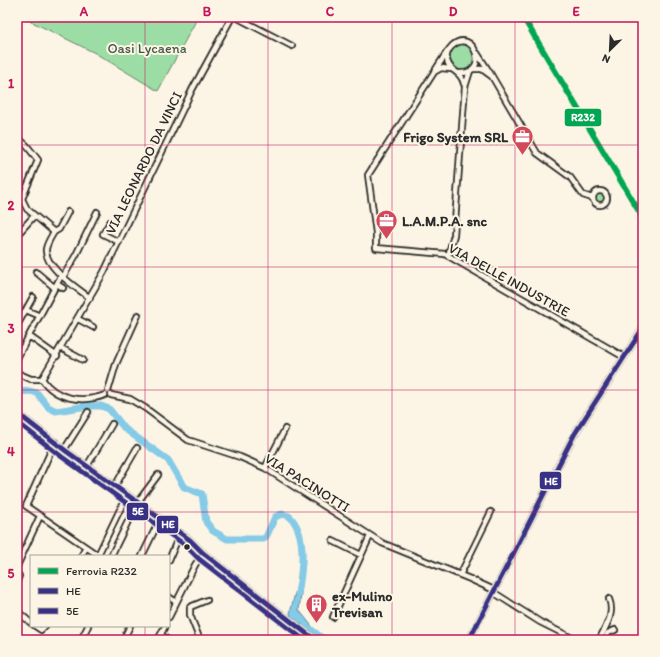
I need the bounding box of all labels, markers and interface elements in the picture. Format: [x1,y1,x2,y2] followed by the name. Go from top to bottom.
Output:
[79,4,89,19] text: A
[203,4,212,19] text: B
[326,4,335,19] text: C
[449,4,458,19] text: D
[572,4,580,19] text: E
[590,30,630,70] north arrow
[107,40,187,57] park label: Oasi Lycaena
[600,51,612,66] text: N
[8,76,14,91] text: 1
[102,89,186,237] street label: VIA LEONARDO DA VINCI
[564,108,602,127] line badge: R232
[571,111,595,124] text: R232
[510,124,536,157] office icon: Frigo System SRL
[403,129,509,146] place label: Frigo System SRL
[8,198,15,213] text: 2
[374,208,400,241] office icon: L.A.M.P.A. snc
[402,213,488,230] place label: L.A.M.P.A. snc
[445,240,573,321] street label: VIA DELLE INDUSTRIE
[7,321,15,336] text: 3
[7,444,15,459] text: 4
[261,450,353,516] street label: VIA PACINOTTI
[539,471,562,490] line badge: HE
[544,475,558,488] text: HE
[126,502,149,521] line badge: 5E
[132,505,144,518] text: 5E
[156,515,179,534] line badge: HE
[161,518,175,531] text: HE
[182,542,192,552] unlabelled marker
[30,555,170,627] legend
[66,564,138,578] text: Ferrovia R232
[8,566,15,581] text: 5
[66,584,81,598] text: HE
[331,588,393,621] place label: ex-Mulino Trevisan
[304,591,330,624] building icon: ex-Mulino Trevisan
[66,604,79,618] text: 5E

